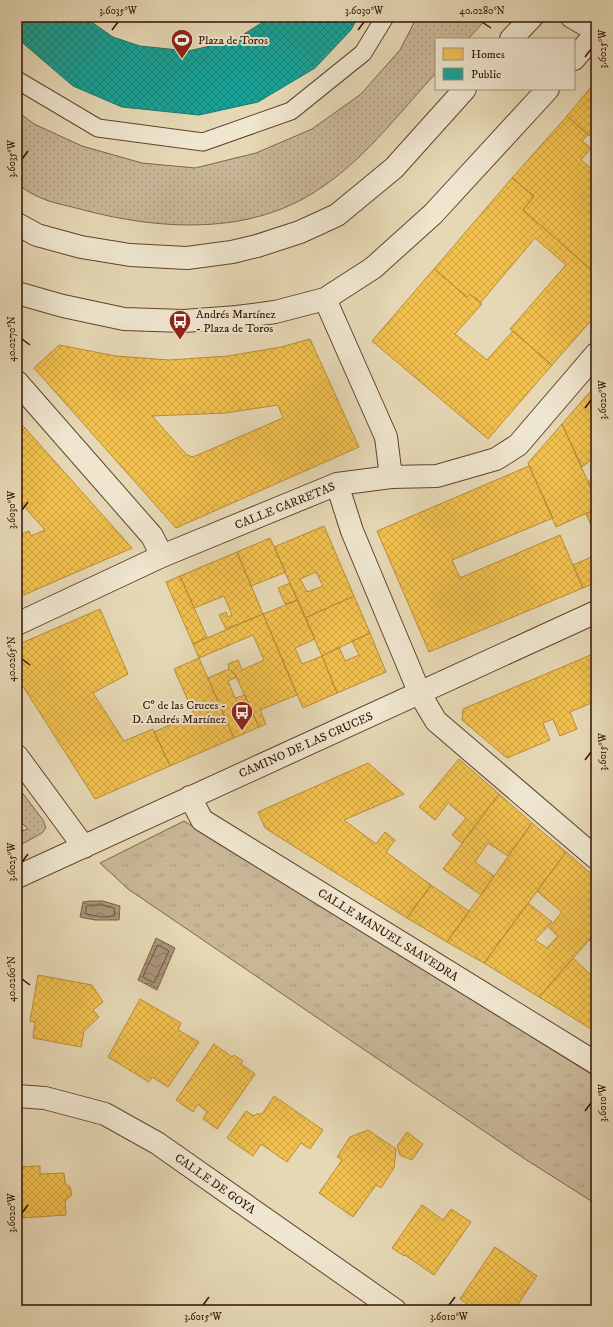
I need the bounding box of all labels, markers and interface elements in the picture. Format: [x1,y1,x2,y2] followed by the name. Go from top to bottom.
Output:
[99,5,138,17] text: 3.6035°W
[345,5,384,17] text: 3.6030°W
[459,5,505,17] text: 40.0280°N
[169,27,195,60] sports icon: Plaza de Toros
[597,29,609,68] text: 3.6025°W
[198,33,268,48] place label: Plaza de Toros
[435,38,575,90] legend
[471,47,505,62] text: Homes
[471,67,501,82] text: Public
[6,139,18,178] text: 3.6035°W
[196,307,276,336] place label: Andrés Martínez - Plaza de Toros
[167,308,193,341] bus stop icon: Andrés Martínez - Plaza de Toros
[6,316,18,362] text: 40.0270°N
[597,379,609,420] text: 3.6020°W
[233,479,337,533] street label: CALLE CARRETAS
[6,490,18,529] text: 3.6030°W
[6,636,18,682] text: 40.0265°N
[132,698,226,727] place label: Cº de las Cruces - D. Andrés Martínez
[229,699,255,732] bus stop icon: Cº de las Cruces - D. Andrés Martínez
[237,709,375,781] street label: CAMINO DE LAS CRUCES
[597,732,609,771] text: 3.6015°W
[6,842,18,881] text: 3.6025°W
[315,885,461,985] street label: CALLE MANUEL SAAVEDRA
[6,956,18,1002] text: 40.0260°N
[597,1083,609,1122] text: 3.6010°W
[172,1151,259,1218] street label: CALLE DE GOYA
[6,1192,18,1233] text: 3.6020°W
[184,1311,223,1323] text: 3.6015°W
[430,1311,469,1323] text: 3.6010°W

